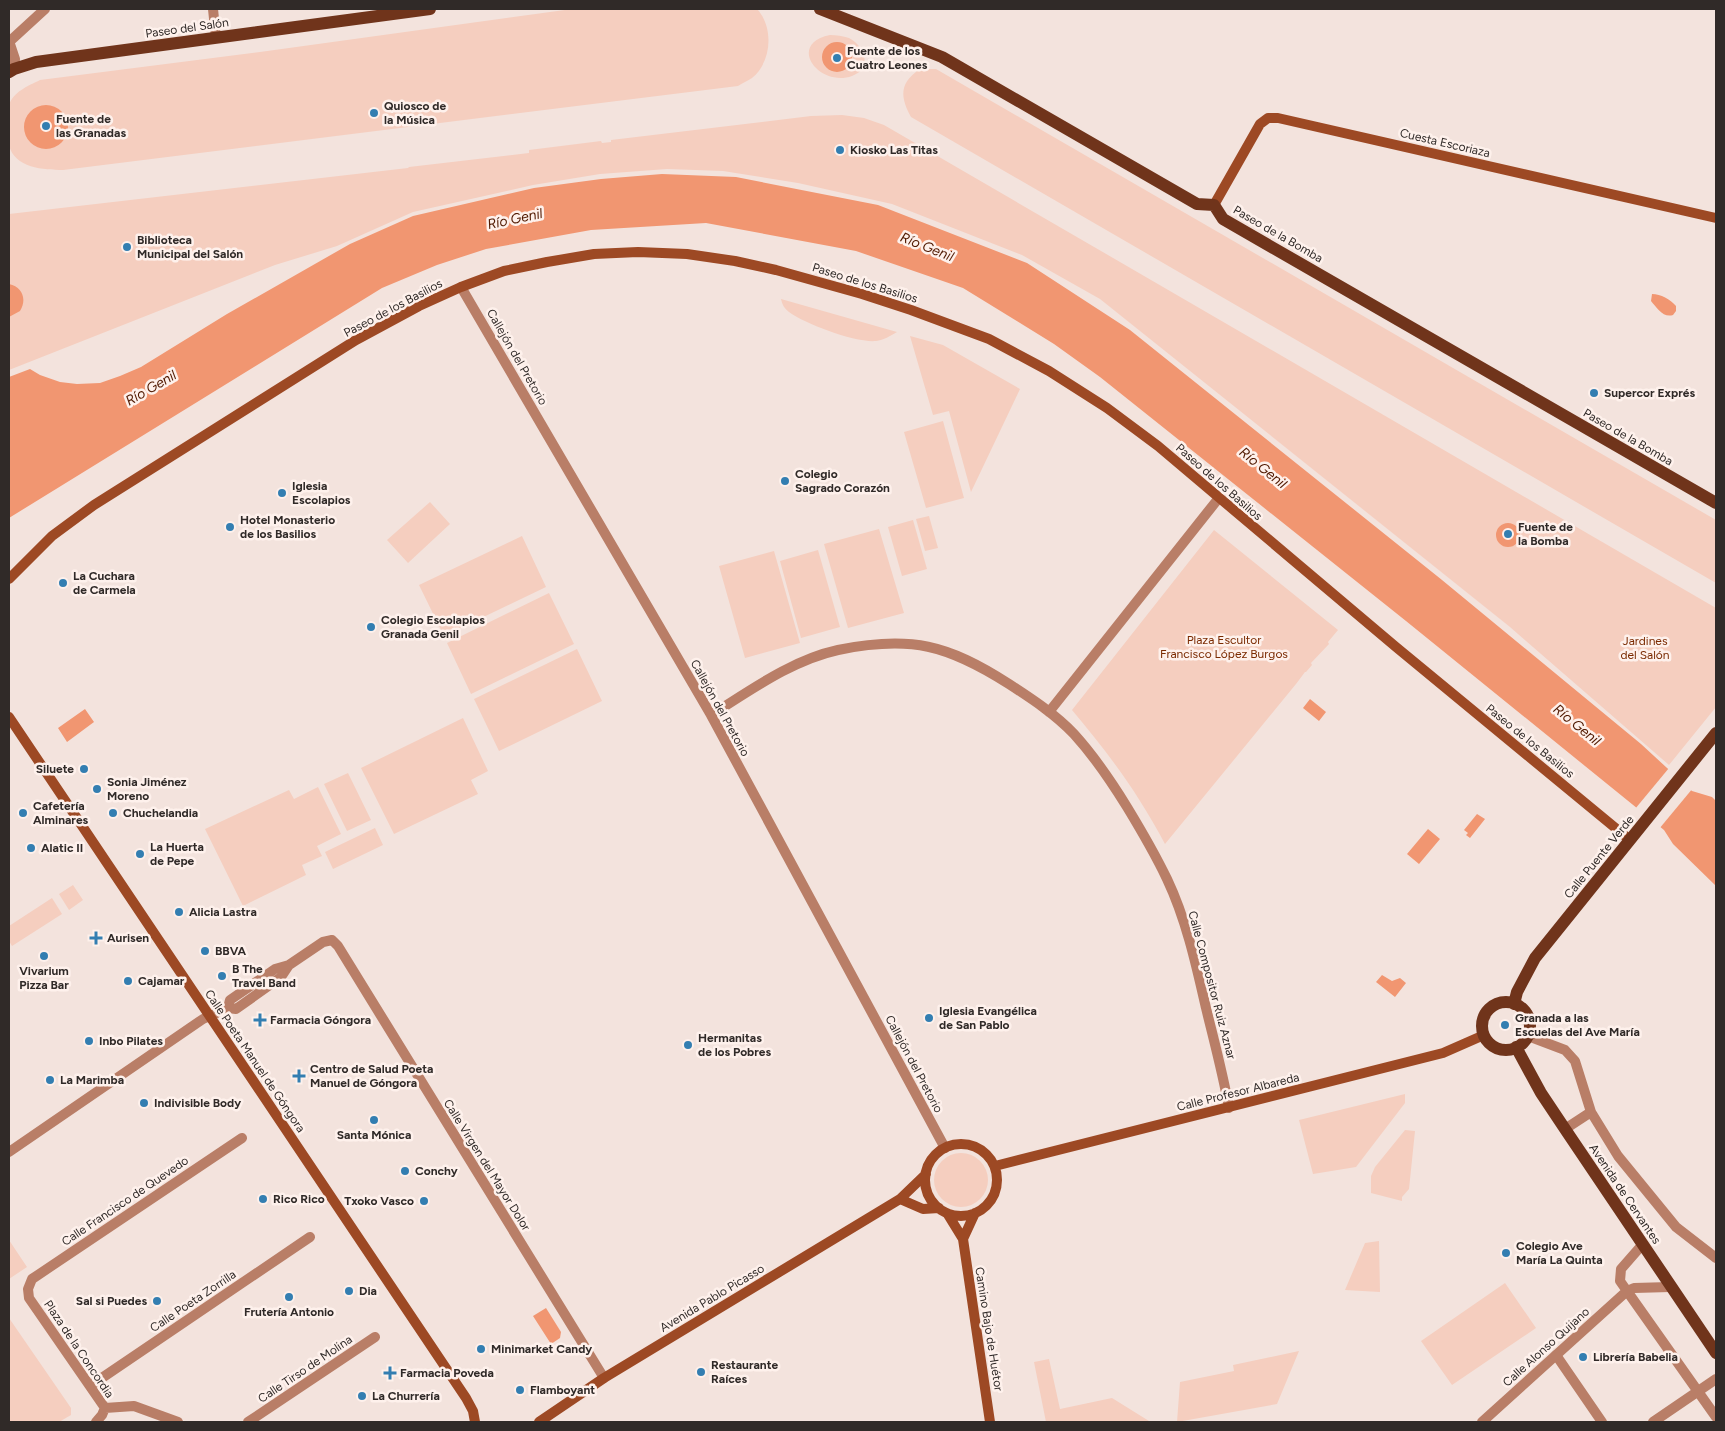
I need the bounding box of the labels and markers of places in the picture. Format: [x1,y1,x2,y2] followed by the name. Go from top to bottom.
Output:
[847,44,928,72] place label: Fuente de los Cuatro Leones
[831,52,843,64] marker: Fuente de los Cuatro Leones
[384,99,447,127] place label: Quiosco de la Música
[368,107,380,119] marker: Quiosco de la Música
[56,112,126,140] place label: Fuente de las Granadas
[40,120,52,132] marker: Fuente de las Granadas
[850,143,938,157] place label: Kiosko Las Titas
[834,144,846,156] marker: Kiosko Las Titas
[137,233,243,261] place label: Biblioteca Municipal del Salón
[121,241,133,253] marker: Biblioteca Municipal del Salón
[1604,386,1695,400] place label: Supercor Exprés
[1588,387,1600,399] marker: Supercor Exprés
[795,467,890,495] place label: Colegio Sagrado Corazón
[779,475,791,487] marker: Colegio Sagrado Corazón
[292,479,351,507] place label: Iglesia Escolapios
[276,487,288,499] marker: Iglesia Escolapios
[240,513,335,541] place label: Hotel Monasterio de los Basilios
[1518,520,1573,548] place label: Fuente de la Bomba
[224,521,236,533] marker: Hotel Monasterio de los Basilios
[1502,528,1514,540] marker: Fuente de la Bomba
[73,569,136,597] place label: La Cuchara de Carmela
[57,577,69,589] marker: La Cuchara de Carmela
[381,613,485,641] place label: Colegio Escolapios Granada Genil
[365,621,377,633] marker: Colegio Escolapios Granada Genil
[36,762,74,776] place label: Siluete
[78,763,90,775] marker: Siluete
[107,775,187,803] place label: Sonia Jiménez Moreno
[91,783,103,795] marker: Sonia Jiménez Moreno
[33,799,89,827] place label: Cafetería Alminares
[123,806,198,820] place label: Chuchelandia
[17,807,29,819] marker: Cafetería Alminares
[107,807,119,819] marker: Chuchelandia
[150,840,204,868] place label: La Huerta de Pepe
[41,841,83,855] place label: Alatic II
[25,842,37,854] marker: Alatic II
[134,848,146,860] marker: La Huerta de Pepe
[189,905,257,919] place label: Alicia Lastra
[173,906,185,918] marker: Alicia Lastra
[89,931,103,945] marker: Aurisen
[107,931,149,945] place label: Aurisen
[215,944,246,958] place label: BBVA
[199,945,211,957] marker: BBVA
[38,950,50,962] marker: Vivarium Pizza Bar
[232,962,296,990] place label: B The Travel Band
[19,964,69,992] place label: Vivarium Pizza Bar
[216,970,228,982] marker: B The Travel Band
[138,974,185,988] place label: Cajamar
[122,975,134,987] marker: Cajamar
[939,1004,1037,1032] place label: Iglesia Evangélica de San Pablo
[1515,1011,1640,1039] place label: Granada a las Escuelas del Ave María
[923,1012,935,1024] marker: Iglesia Evangélica de San Pablo
[270,1013,371,1027] place label: Farmacia Góngora
[254,1014,266,1026] marker: Farmacia Góngora
[1499,1019,1511,1031] marker: Granada a las Escuelas del Ave María
[698,1031,771,1059] place label: Hermanitas de los Pobres
[99,1034,163,1048] place label: Inbo Pilates
[83,1035,95,1047] marker: Inbo Pilates
[682,1039,694,1051] marker: Hermanitas de los Pobres
[310,1062,433,1090] place label: Centro de Salud Poeta Manuel de Góngora
[292,1069,306,1083] marker: Centro de Salud Poeta Manuel de Góngora
[60,1073,124,1087] place label: La Marimba
[44,1074,56,1086] marker: La Marimba
[154,1096,241,1110] place label: Indivisible Body
[138,1097,150,1109] marker: Indivisible Body
[368,1114,380,1126] marker: Santa Mónica
[337,1128,411,1142] place label: Santa Mónica
[415,1164,458,1178] place label: Conchy
[399,1165,411,1177] marker: Conchy
[273,1192,325,1206] place label: Rico Rico
[257,1193,269,1205] marker: Rico Rico
[344,1194,414,1208] place label: Txoko Vasco
[418,1195,430,1207] marker: Txoko Vasco
[1516,1239,1603,1267] place label: Colegio Ave María La Quinta
[1500,1247,1512,1259] marker: Colegio Ave María La Quinta
[359,1284,377,1298] place label: Dia
[343,1285,355,1297] marker: Dia
[283,1291,295,1303] marker: Frutería Antonio
[76,1294,147,1308] place label: Sal si Puedes
[151,1295,163,1307] marker: Sal si Puedes
[244,1305,334,1319] place label: Frutería Antonio
[491,1342,592,1356] place label: Minimarket Candy
[475,1343,487,1355] marker: Minimarket Candy
[1593,1350,1678,1364] place label: Librería Babelia
[1577,1351,1589,1363] marker: Librería Babelia
[711,1358,778,1386] place label: Restaurante Raíces
[400,1366,494,1380] place label: Farmacia Poveda
[695,1366,707,1378] marker: Restaurante Raíces
[384,1367,396,1379] marker: Farmacia Poveda
[530,1383,595,1397] place label: Flamboyant
[514,1384,526,1396] marker: Flamboyant
[372,1389,440,1403] place label: La Churrería
[356,1390,368,1402] marker: La Churrería

